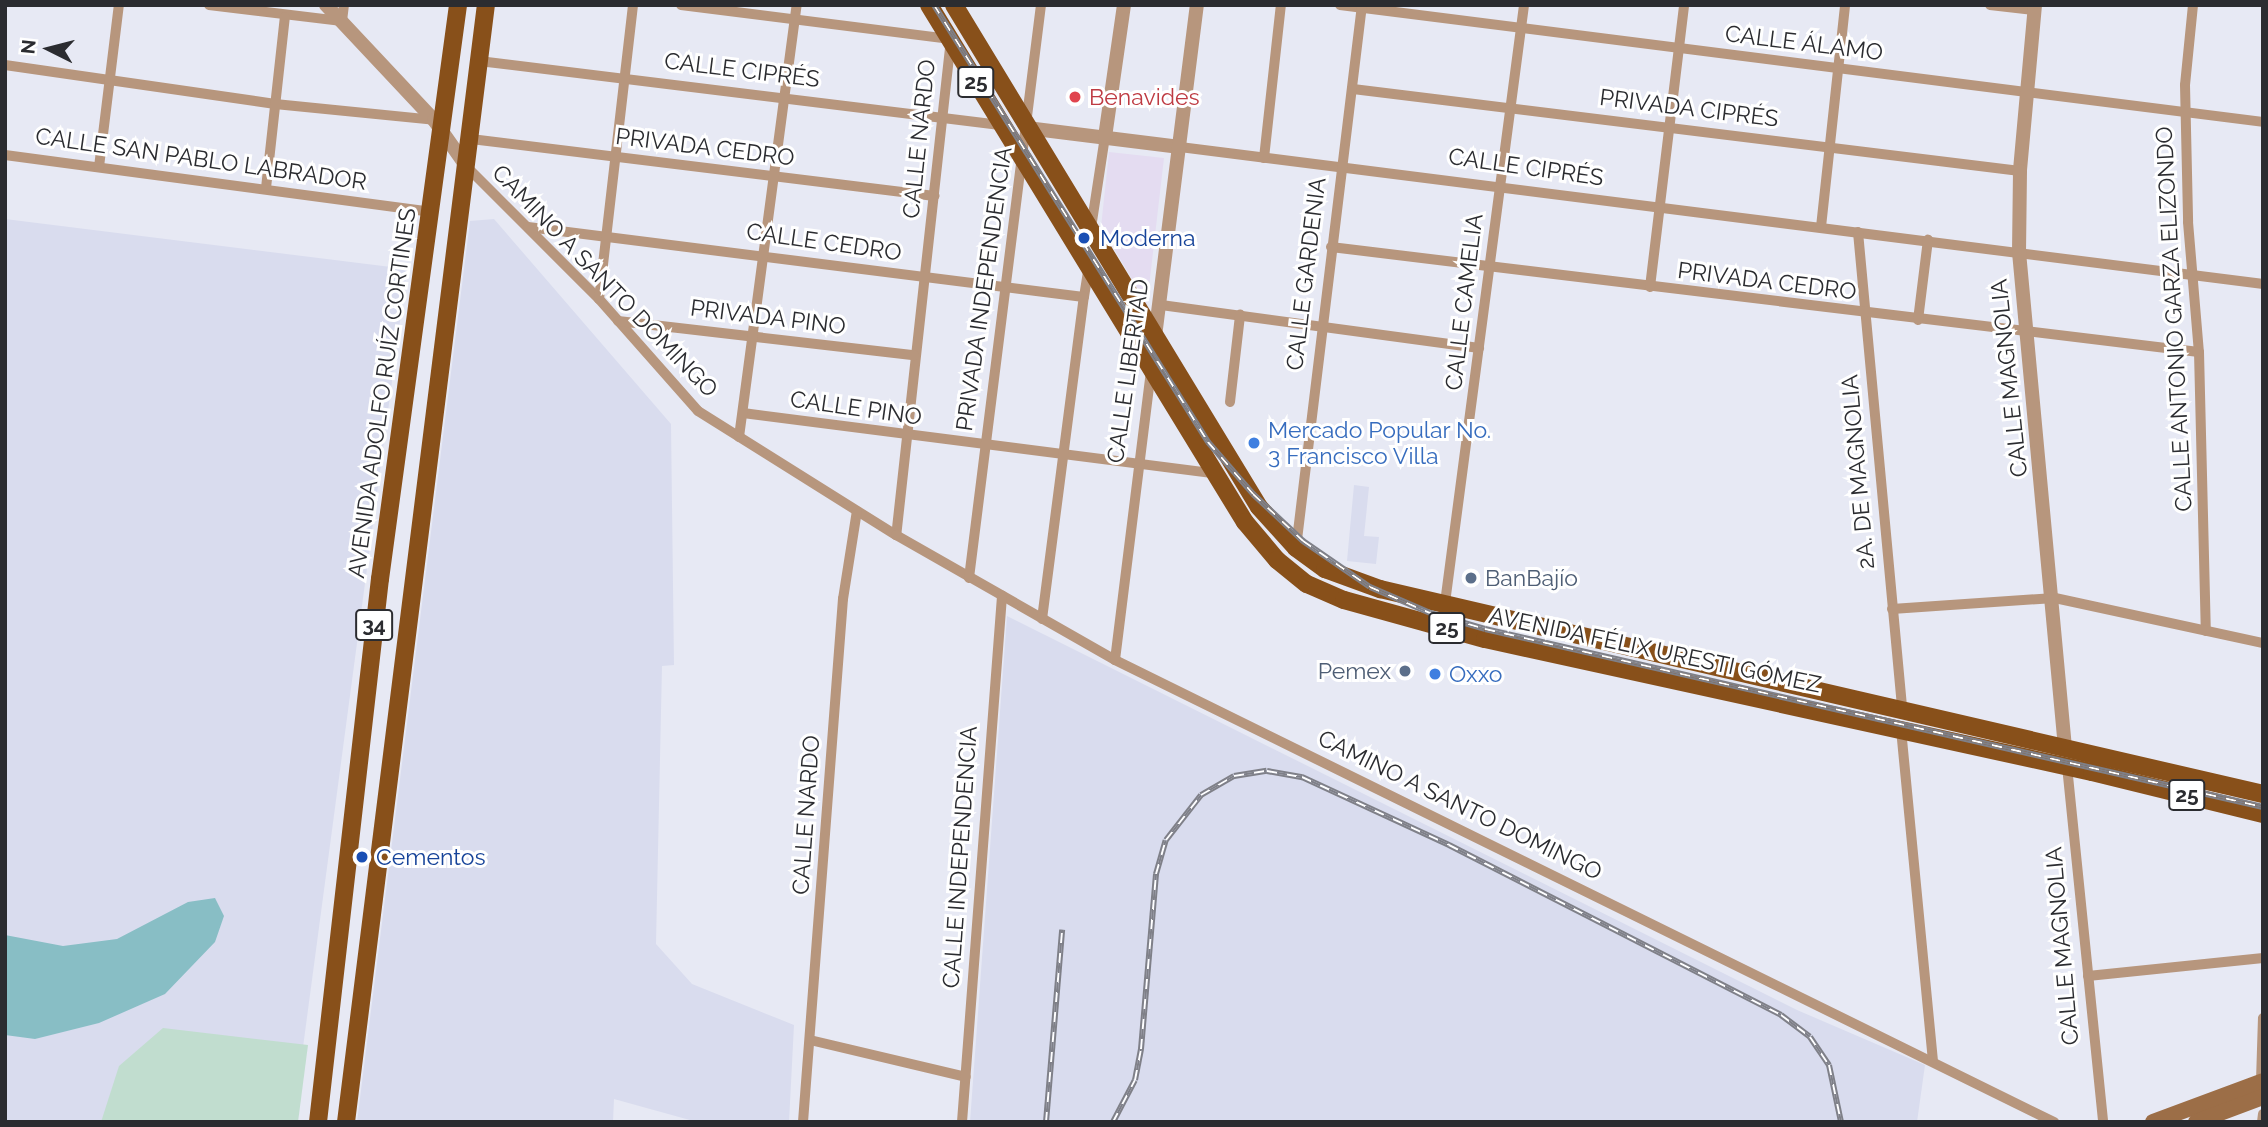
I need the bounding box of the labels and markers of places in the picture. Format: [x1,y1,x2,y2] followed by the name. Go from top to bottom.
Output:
[1089,83,1200,111] place label: Benavides
[1067,89,1083,105] marker: Benavides
[1100,224,1195,252] place label: Moderna
[1074,228,1094,248] marker: Moderna
[1268,416,1492,470] place label: Mercado Popular No. 3 Francisco Villa
[1246,435,1262,451] marker: Mercado Popular No. 3 Francisco Villa
[1485,564,1578,592] place label: BanBajío
[1463,570,1479,586] marker: BanBajío
[1318,657,1391,685] place label: Pemex
[1449,660,1502,688] place label: Oxxo
[1397,663,1413,679] marker: Pemex
[1427,666,1443,682] marker: Oxxo
[376,843,486,871] place label: Cementos
[354,849,370,865] marker: Cementos

